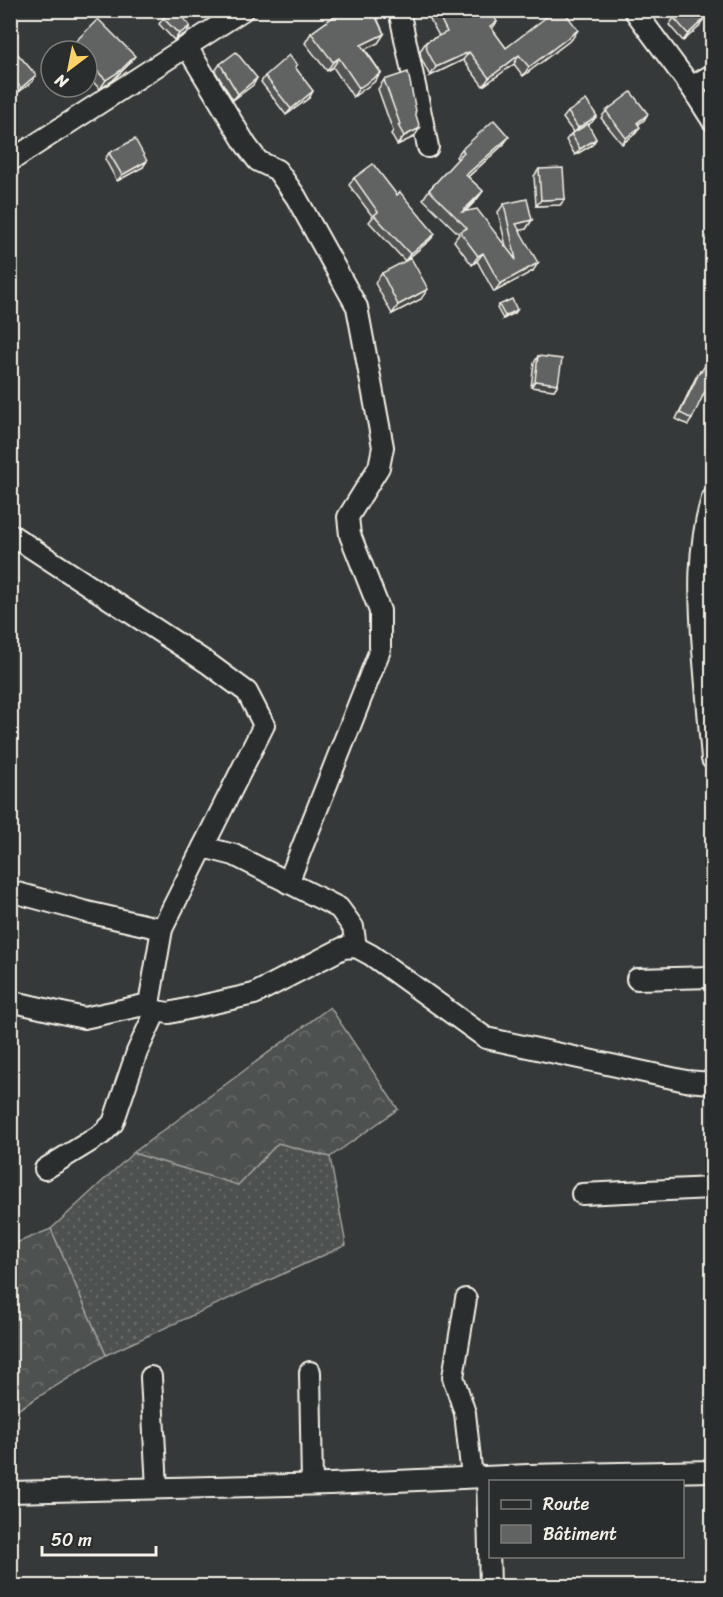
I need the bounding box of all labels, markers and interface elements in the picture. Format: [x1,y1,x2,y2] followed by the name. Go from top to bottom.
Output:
[39,39,99,99] north arrow
[48,66,75,97] text: N
[489,1480,684,1558] legend
[543,1488,590,1520] text: Route
[543,1518,617,1550] text: Bâtiment
[42,1519,156,1557] scale bar
[51,1524,92,1556] text: 50 m

